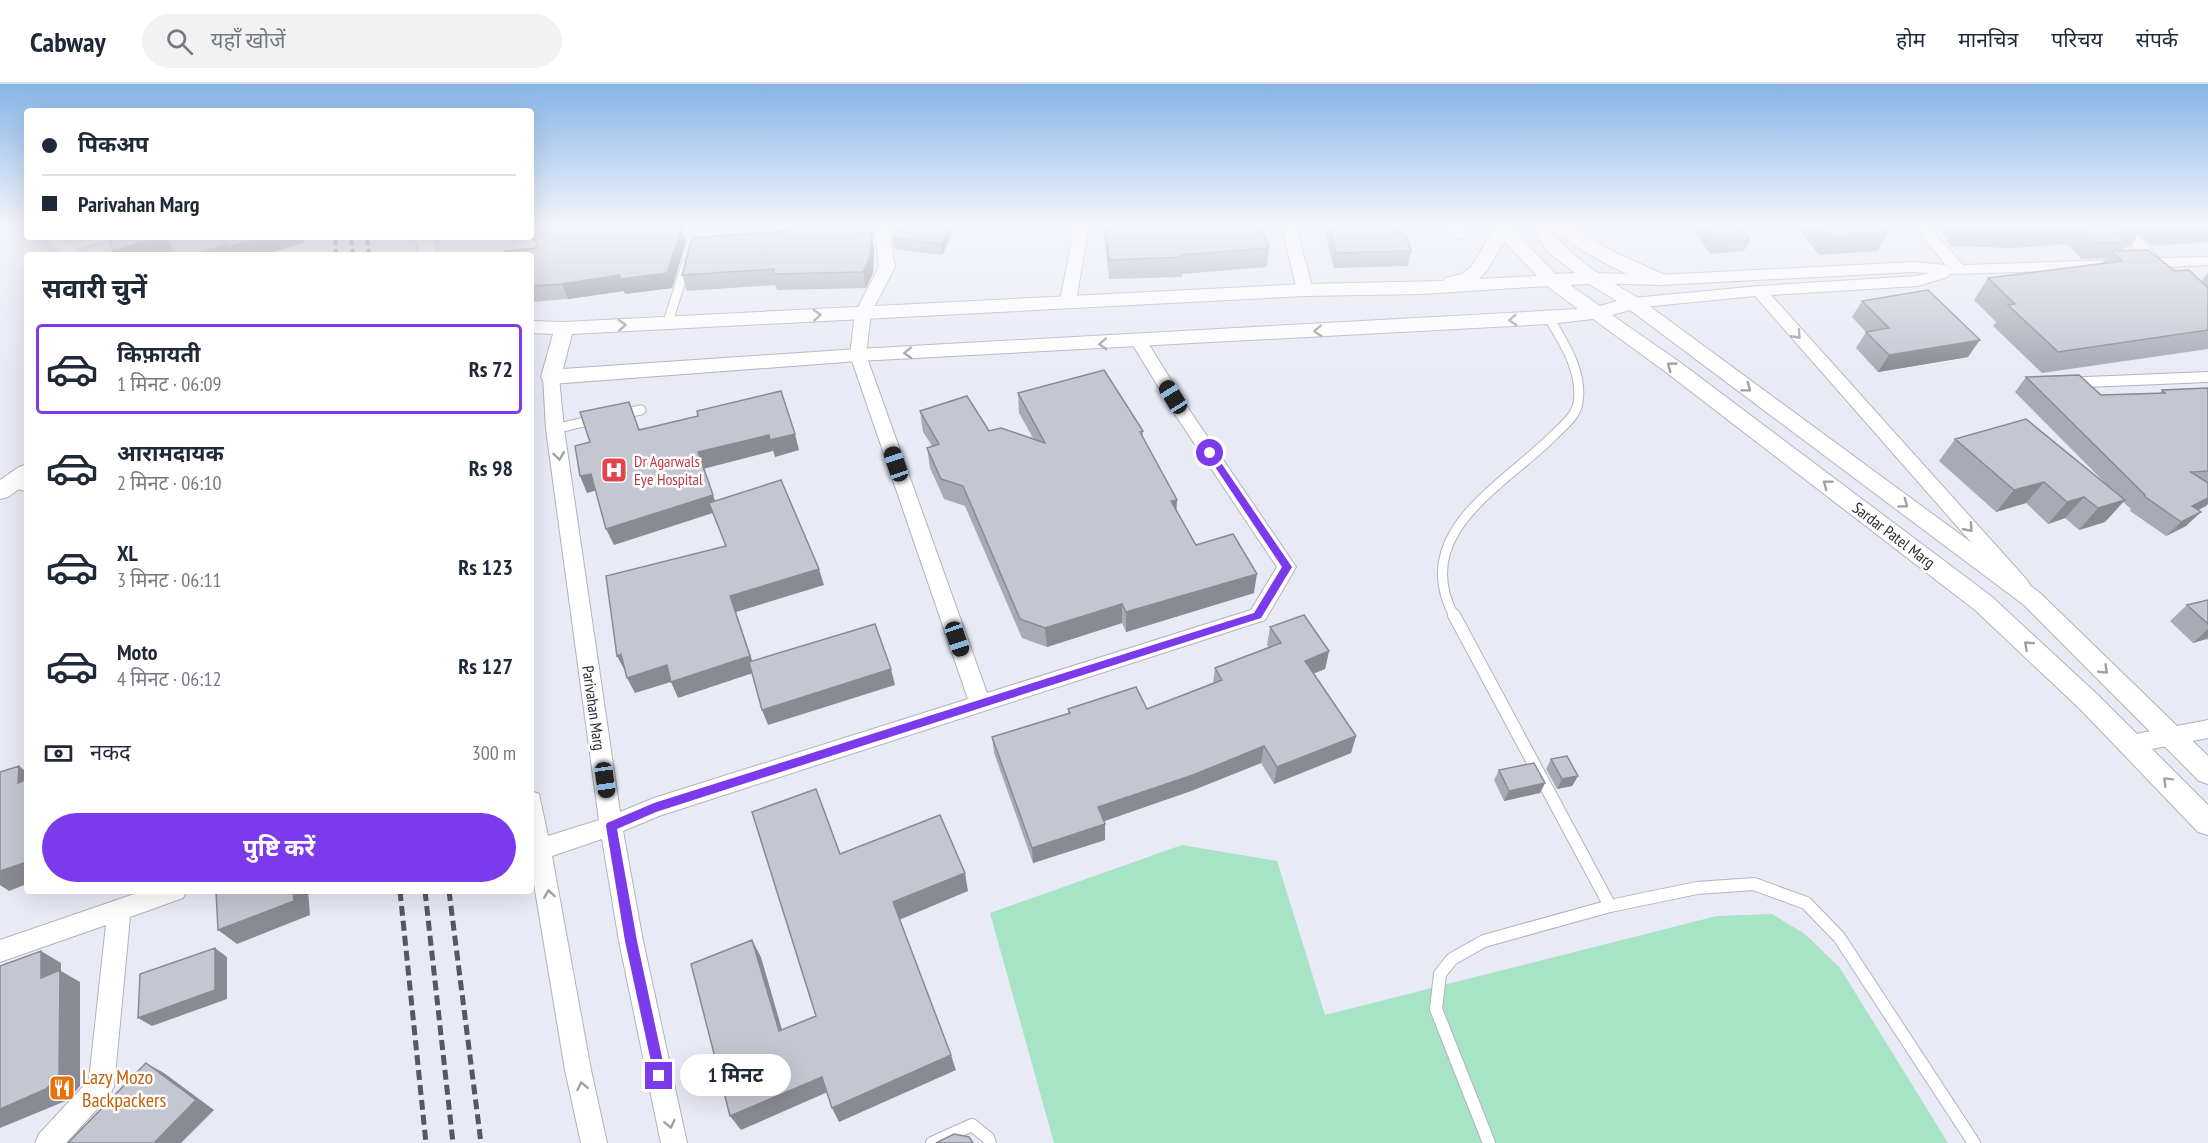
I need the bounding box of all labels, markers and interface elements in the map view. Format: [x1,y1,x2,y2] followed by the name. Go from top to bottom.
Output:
[142,14,562,68] search box
[30,23,106,60] text: Cabway
[163,25,196,58] icon: search
[211,26,286,54] text: यहाँ खोजें
[1896,26,1925,53] text: होम
[1958,26,2018,53] text: मानचित्र
[2051,26,2103,53] text: परिचय
[2136,26,2178,53] text: संपर्क
[78,130,149,158] text: पिकअप
[78,190,200,218] text: Parivahan Marg
[42,271,147,305] text: सवारी चुनें
[812,309,821,322] one-way arrow
[1508,314,1517,327] one-way arrow
[617,318,626,331] one-way arrow
[1314,325,1323,338] one-way arrow
[1790,328,1801,338] one-way arrow
[1098,337,1107,350] one-way arrow
[117,340,201,368] text: किफ़ायती
[45,342,99,396] icon: car
[903,346,912,359] one-way arrow
[469,355,513,383] text: Rs 72
[1667,362,1678,373] one-way arrow
[117,371,221,397] text: 1 मिनट · 06:09
[1156,377,1190,417] car
[1741,381,1752,392] one-way arrow
[117,439,224,467] text: आरामदायक
[1196,439,1223,466] route start
[45,441,99,495] icon: car
[882,444,910,484] car
[552,451,564,460] one-way arrow
[634,451,703,489] place label: Dr Agarwals Eye Hospital
[469,454,513,482] text: Rs 98
[599,455,629,485] hospital icon: Dr Agarwals Eye Hospital
[117,470,221,496] text: 2 मिनट · 06:10
[1822,480,1833,491] one-way arrow
[1897,497,1908,508] one-way arrow
[1849,498,1939,572] street label: Sardar Patel Marg
[1962,521,1973,531] one-way arrow
[117,539,138,567] text: XL
[45,540,99,594] icon: car
[458,553,513,581] text: Rs 123
[117,567,221,593] text: 3 मिनट · 06:11
[943,619,971,659] car
[117,638,158,666] text: Moto
[45,639,99,693] icon: car
[2024,641,2035,652] one-way arrow
[458,652,513,680] text: Rs 127
[2097,662,2108,673] one-way arrow
[578,664,610,752] street label: Parivahan Marg
[117,666,221,692] text: 4 मिनट · 06:12
[42,737,75,770] icon: cash
[90,738,131,766] text: नकद
[472,740,516,766] text: 300 m
[594,761,616,799] car
[2163,778,2174,788] one-way arrow
[42,813,516,882] button: पुष्टि करें
[543,889,555,898] one-way arrow
[680,1055,791,1097] callout: 1 मिनट
[645,1062,672,1089] route end
[708,1062,763,1088] text: 1 मिनट
[82,1064,166,1113] place label: Lazy Mozo Backpackers
[47,1073,77,1103] restaurant icon: Lazy Mozo Backpackers
[576,1081,589,1091] one-way arrow
[662,1119,675,1129] one-way arrow

